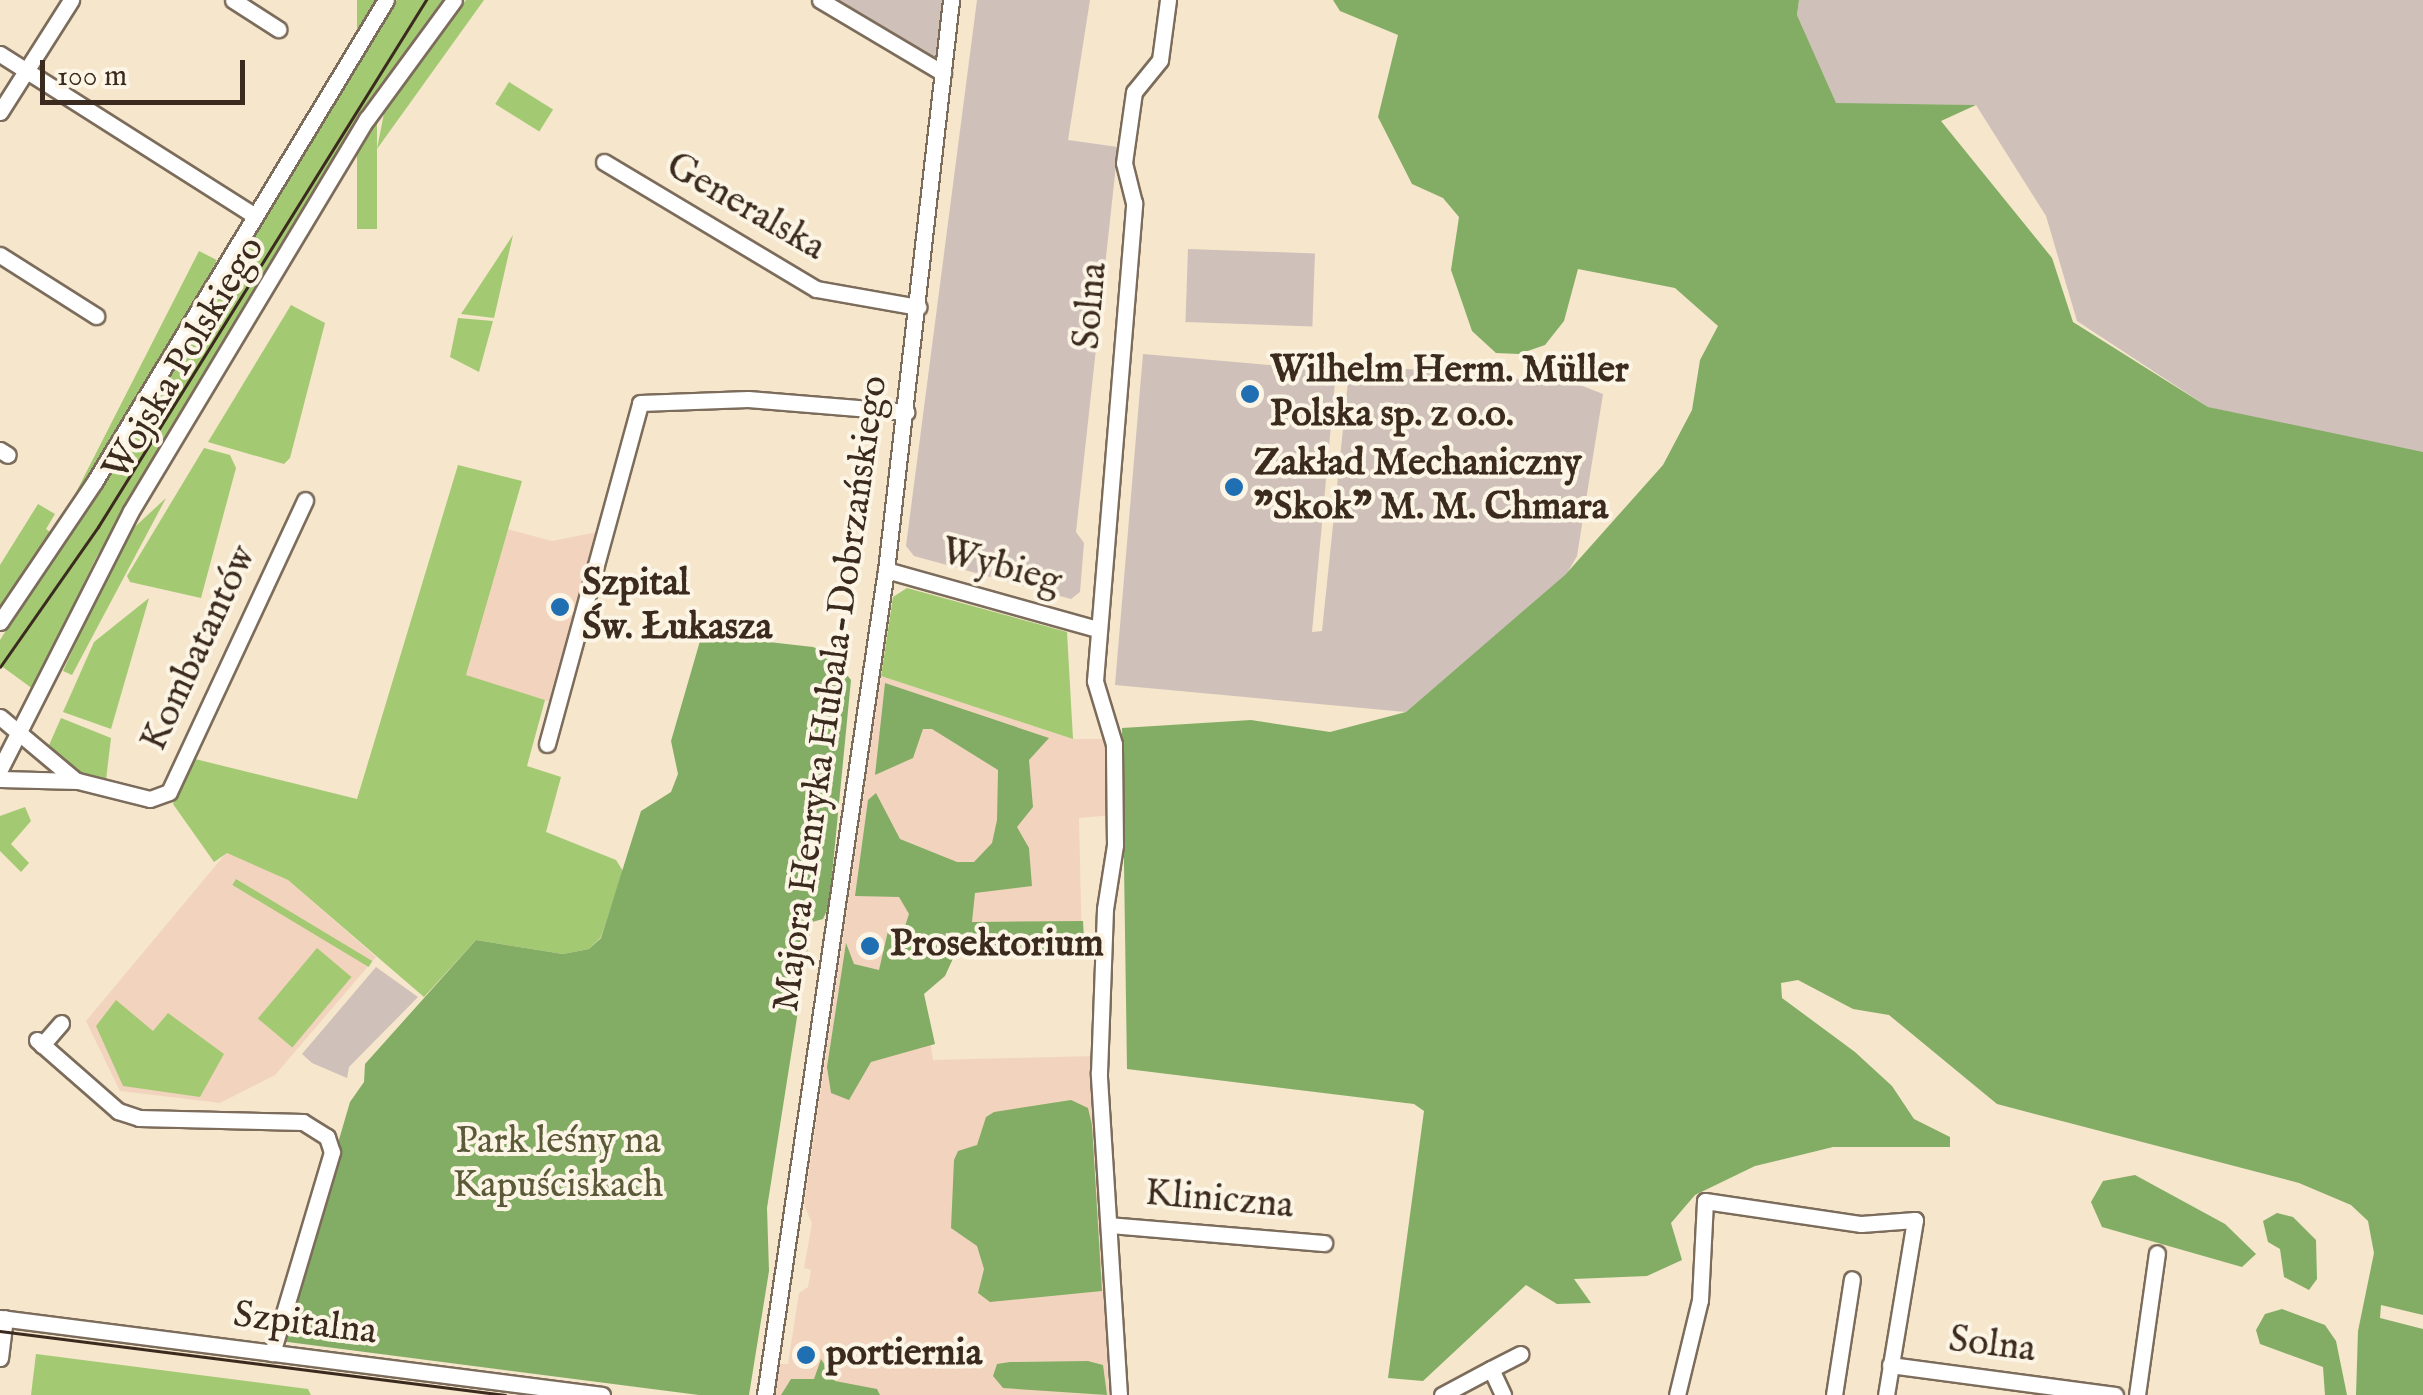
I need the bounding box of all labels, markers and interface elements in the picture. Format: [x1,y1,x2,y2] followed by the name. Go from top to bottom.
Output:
[45,40,250,102] scale bar
[57,58,127,96] text: 100 m
[657,144,833,272] street label: Generalska
[94,229,276,489] street label: Wojska Polskiego
[1066,261,1118,351] street label: Solna
[1270,349,1629,438] place label: Wilhelm Herm. Müller Polska sp. z o.o.
[765,373,899,1015] street label: Majora Henryka Hubala-Dobrzańskiego
[1239,383,1261,405] marker: Wilhelm Herm. Müller Polska sp. z o.o.
[1254,442,1608,532] place label: Zakład Mechaniczny "Skok" M. M. Chmara
[1223,476,1245,498] marker: Zakład Mechaniczny "Skok" M. M. Chmara
[936,530,1066,606] street label: Wybieg
[133,539,267,759] street label: Kombatantów
[582,562,772,652] place label: Szpital Św. Łukasza
[547,594,573,620] marker: Szpital Św. Łukasza
[890,923,1104,969] place label: Prosektorium
[859,935,881,957] marker: Prosektorium
[453,1120,663,1210] park label: Park leśny na Kapuściskach
[1143,1172,1295,1230] street label: Kliniczna
[231,1294,379,1356] street label: Szpitalna
[1946,1318,2038,1374] street label: Solna
[826,1332,982,1378] place label: portiernia
[795,1344,817,1366] marker: portiernia

